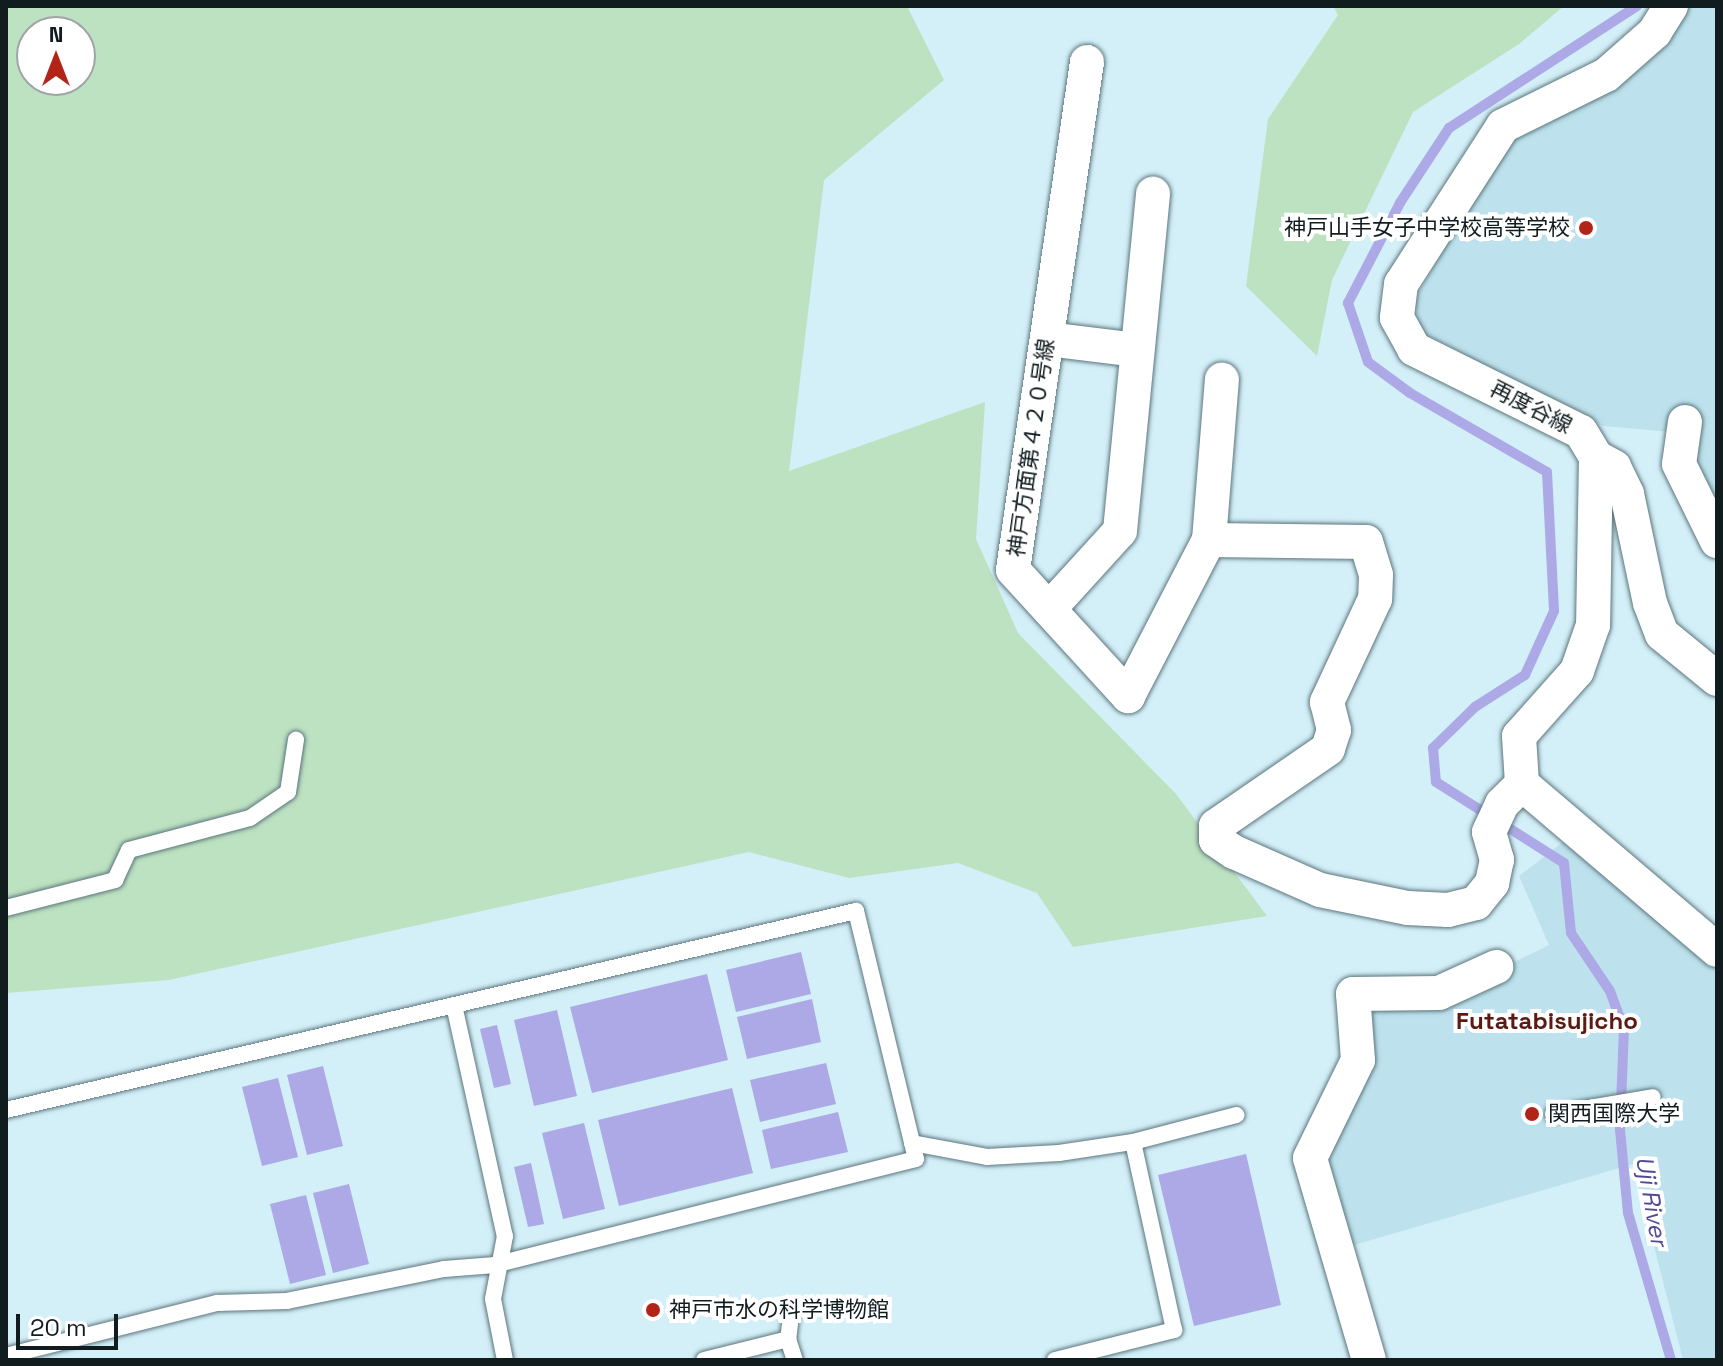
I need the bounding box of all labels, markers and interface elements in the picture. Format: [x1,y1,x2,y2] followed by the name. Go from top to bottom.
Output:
[16,16,96,96] north arrow
[49,20,63,48] text: N
[1284,215,1570,241] place label: 神戸山手女子中学校高等学校
[1577,219,1595,237] marker: 神戸山手女子中学校高等学校
[1003,337,1059,559] street label: 神戸方面第４２０号線
[1486,375,1576,439] street label: 再度谷線
[1456,1007,1638,1035] district label: Futatabisujicho
[1548,1101,1680,1127] place label: 関西国際大学
[1523,1105,1541,1123] marker: 関西国際大学
[1630,1154,1674,1248] water label: Uji River
[669,1297,889,1323] place label: 神戸市水の科学博物館
[20,1298,122,1348] scale bar
[644,1301,662,1319] marker: 神戸市水の科学博物館
[30,1312,87,1343] text: 20 m

